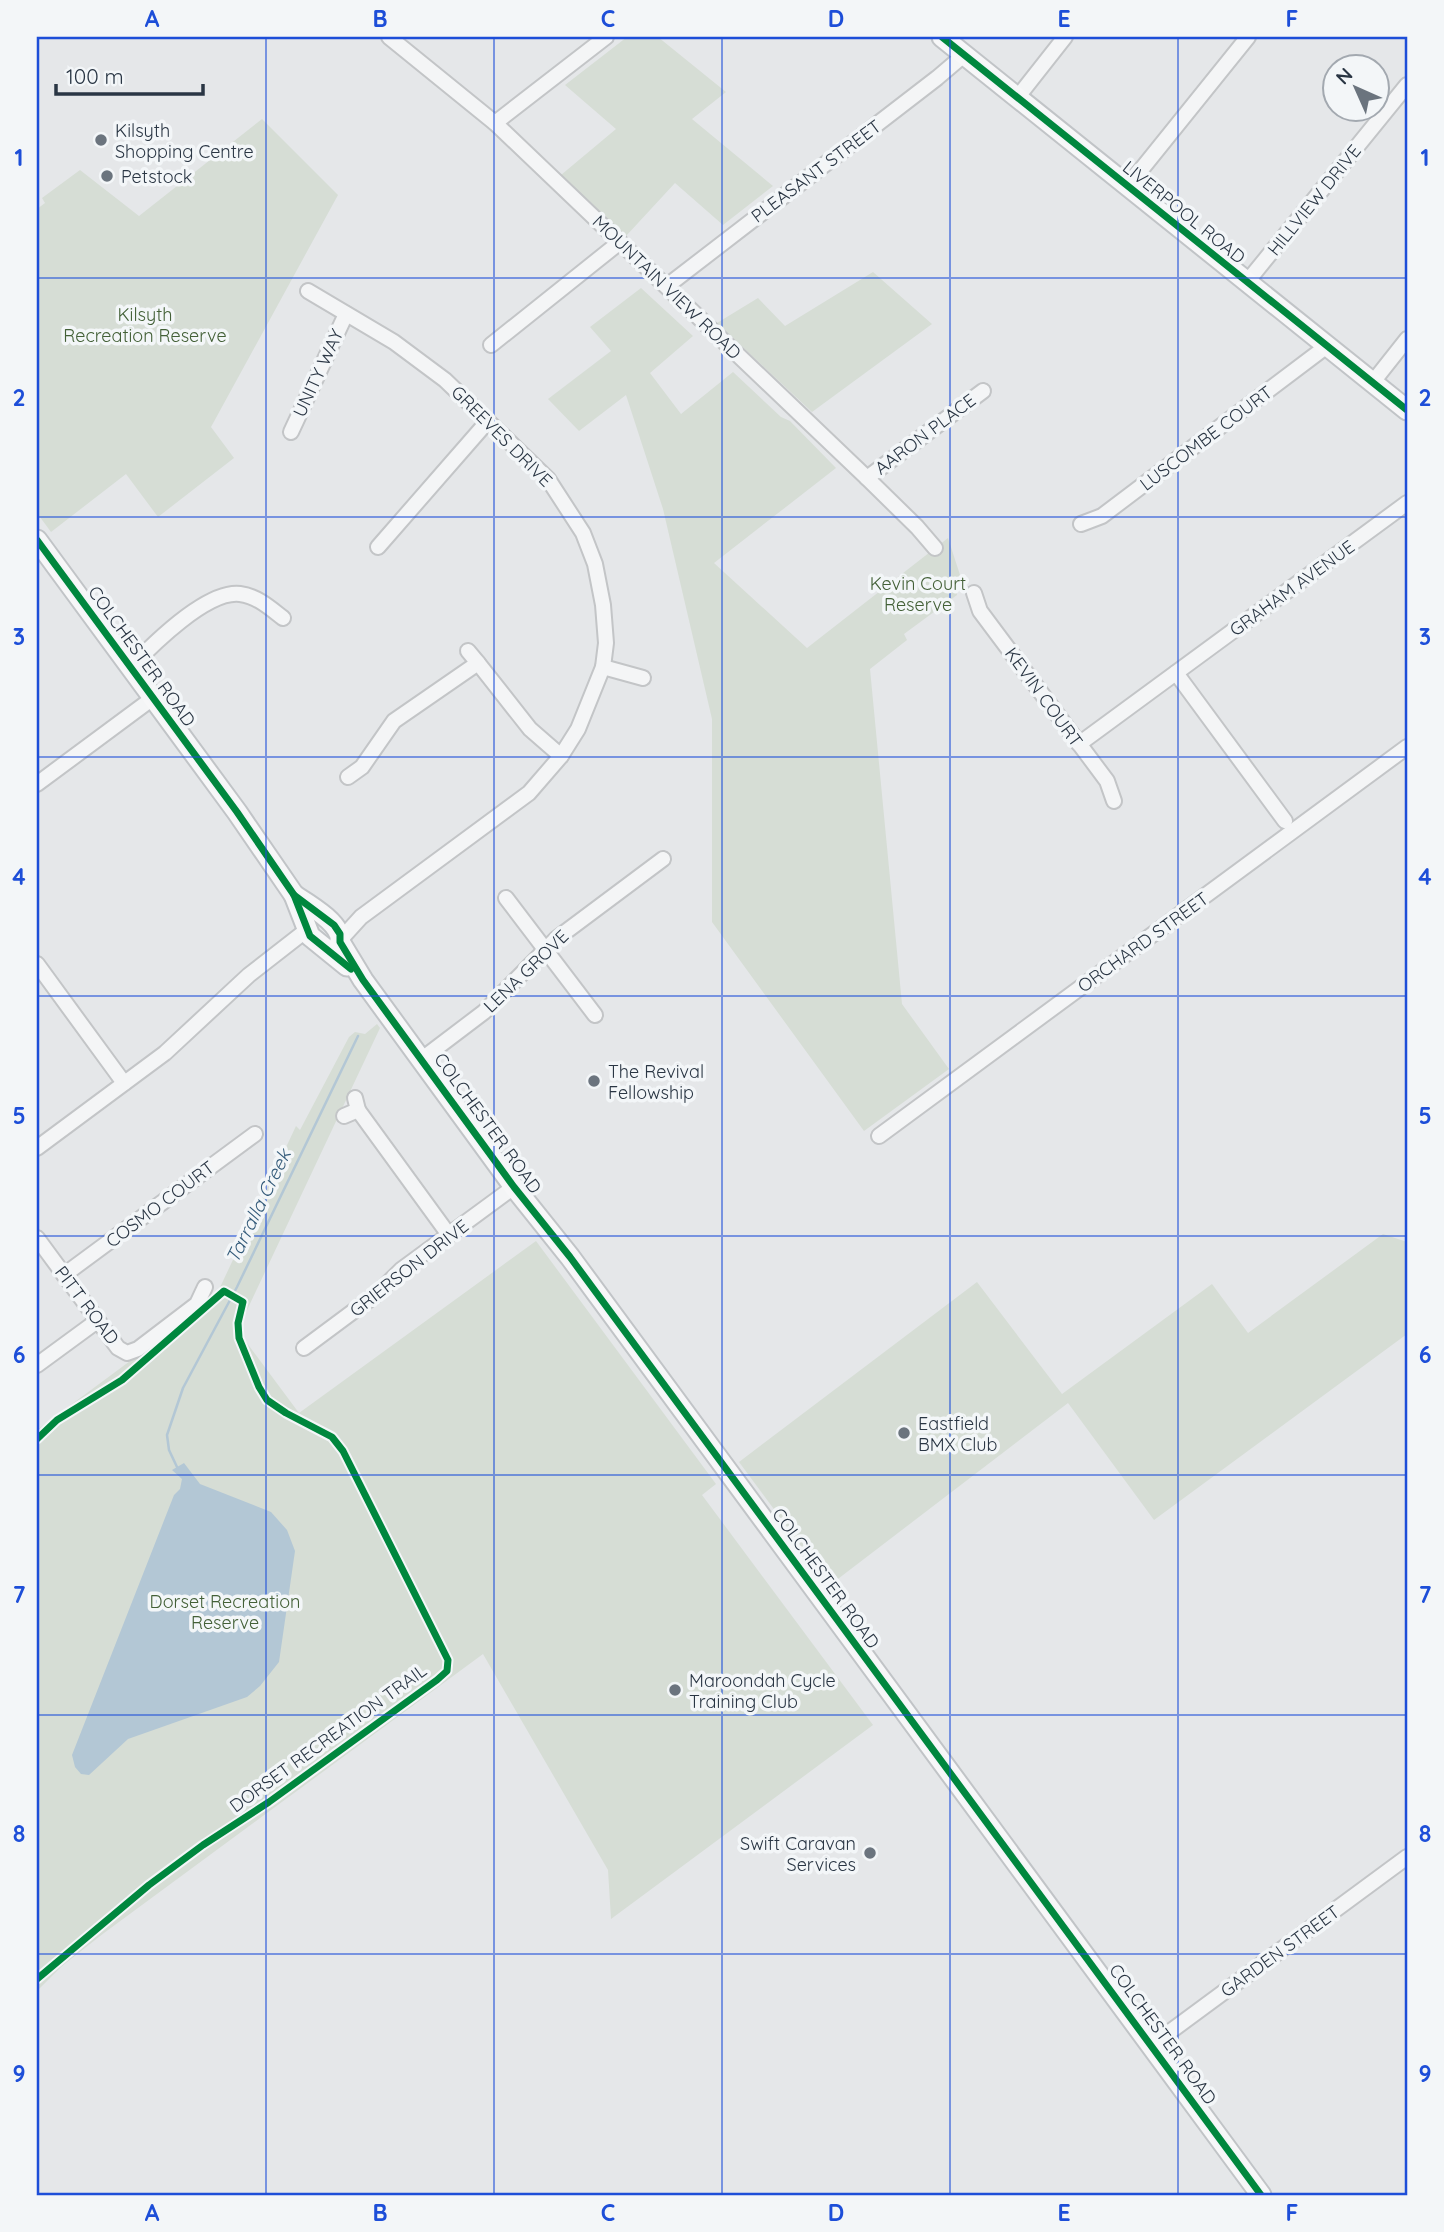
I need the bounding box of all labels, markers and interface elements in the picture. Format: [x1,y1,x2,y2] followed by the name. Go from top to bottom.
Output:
[145,4,160,33] text: A
[372,4,388,33] text: B
[601,4,615,33] text: C
[828,4,844,33] text: D
[1057,4,1071,33] text: E
[1286,4,1298,33] text: F
[56,52,203,96] scale bar
[1322,52,1392,122] north arrow
[66,63,124,89] text: 100 m
[1331,63,1357,89] text: N
[746,114,886,227] street label: PLEASANT STREET
[115,119,254,163] place label: Kilsyth Shopping Centre
[93,132,109,148] marker: Kilsyth Shopping Centre
[1262,140,1366,260] street label: HILLVIEW DRIVE
[15,143,23,172] text: 1
[1421,143,1429,172] text: 1
[1118,155,1250,269] street label: LIVERPOOL ROAD
[121,165,192,188] place label: Petstock
[99,168,115,184] marker: Petstock
[588,210,746,364] street label: MOUNTAIN VIEW ROAD
[63,303,227,347] park label: Kilsyth Recreation Reserve
[288,325,348,421] street label: UNITY WAY
[447,381,557,491] street label: GREEVES DRIVE
[1135,381,1277,495] street label: LUSCOMBE COURT
[12,383,26,412] text: 2
[1418,383,1432,412] text: 2
[870,388,980,480] street label: AARON PLACE
[1225,535,1359,641] street label: GRAHAM AVENUE
[870,572,966,616] park label: Kevin Court Reserve
[83,581,201,731] street label: COLCHESTER ROAD
[13,622,25,651] text: 3
[1419,622,1431,651] text: 3
[1000,643,1088,752] street label: KEVIN COURT
[12,862,26,891] text: 4
[1418,862,1432,891] text: 4
[1073,887,1213,997] street label: ORCHARD STREET
[479,925,573,1017] street label: LENA GROVE
[429,1048,547,1198] street label: COLCHESTER ROAD
[608,1060,704,1104] place label: The Revival Fellowship
[586,1073,602,1089] marker: The Revival Fellowship
[12,1101,26,1130] text: 5
[1418,1101,1432,1130] text: 5
[220,1144,297,1267] water label: Tarralla Creek
[101,1156,219,1252] street label: COSMO COURT
[345,1214,473,1322] street label: GRIERSON DRIVE
[50,1261,124,1349] street label: PITT ROAD
[13,1340,25,1369] text: 6
[1419,1340,1431,1369] text: 6
[918,1412,997,1456] place label: Eastfield BMX Club
[896,1425,912,1441] marker: Eastfield BMX Club
[767,1503,885,1653] street label: COLCHESTER ROAD
[13,1580,26,1609] text: 7
[1419,1580,1432,1609] text: 7
[150,1590,300,1634] park label: Dorset Recreation Reserve
[225,1659,431,1817] street label: DORSET RECREATION TRAIL
[689,1669,836,1713] place label: Maroondah Cycle Training Club
[667,1682,683,1698] marker: Maroondah Cycle Training Club
[13,1819,25,1848] text: 8
[1419,1819,1431,1848] text: 8
[740,1832,856,1876] place label: Swift Caravan Services
[862,1845,878,1861] marker: Swift Caravan Services
[1216,1900,1344,2002] street label: GARDEN STREET
[1104,1959,1222,2109] street label: COLCHESTER ROAD
[12,2059,26,2088] text: 9
[1418,2059,1432,2088] text: 9
[145,2198,160,2227] text: A
[372,2198,388,2227] text: B
[601,2198,615,2227] text: C
[828,2198,844,2227] text: D
[1057,2198,1071,2227] text: E
[1286,2198,1298,2227] text: F

